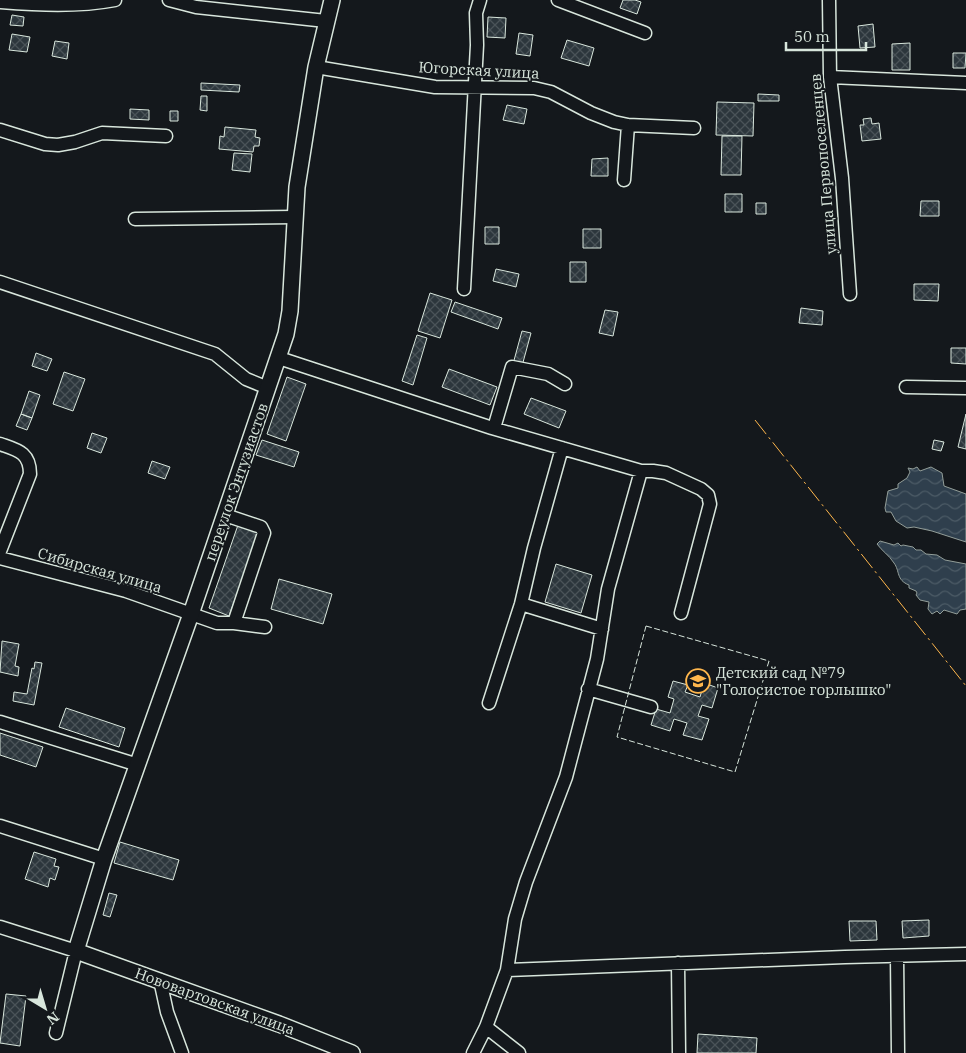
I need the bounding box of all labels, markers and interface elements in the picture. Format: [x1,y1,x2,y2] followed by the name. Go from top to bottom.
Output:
[786,20,866,52] scale bar
[794,27,830,46] text: 50 m
[418,57,540,83] street label: Югорская улица
[806,73,840,255] street label: улица Первопоселенцев
[200,400,272,564] street label: переулок Энтузиастов
[36,543,164,597] street label: Сибирская улица
[716,663,891,699] place label: Детский сад №79 "Голосистое горлышко"
[685,668,711,694] school or university icon: Детский сад №79 "Голосистое горлышко"
[132,963,298,1039] street label: Нововартовская улица
[20,983,70,1033] north arrow
[43,1008,63,1029] text: N

